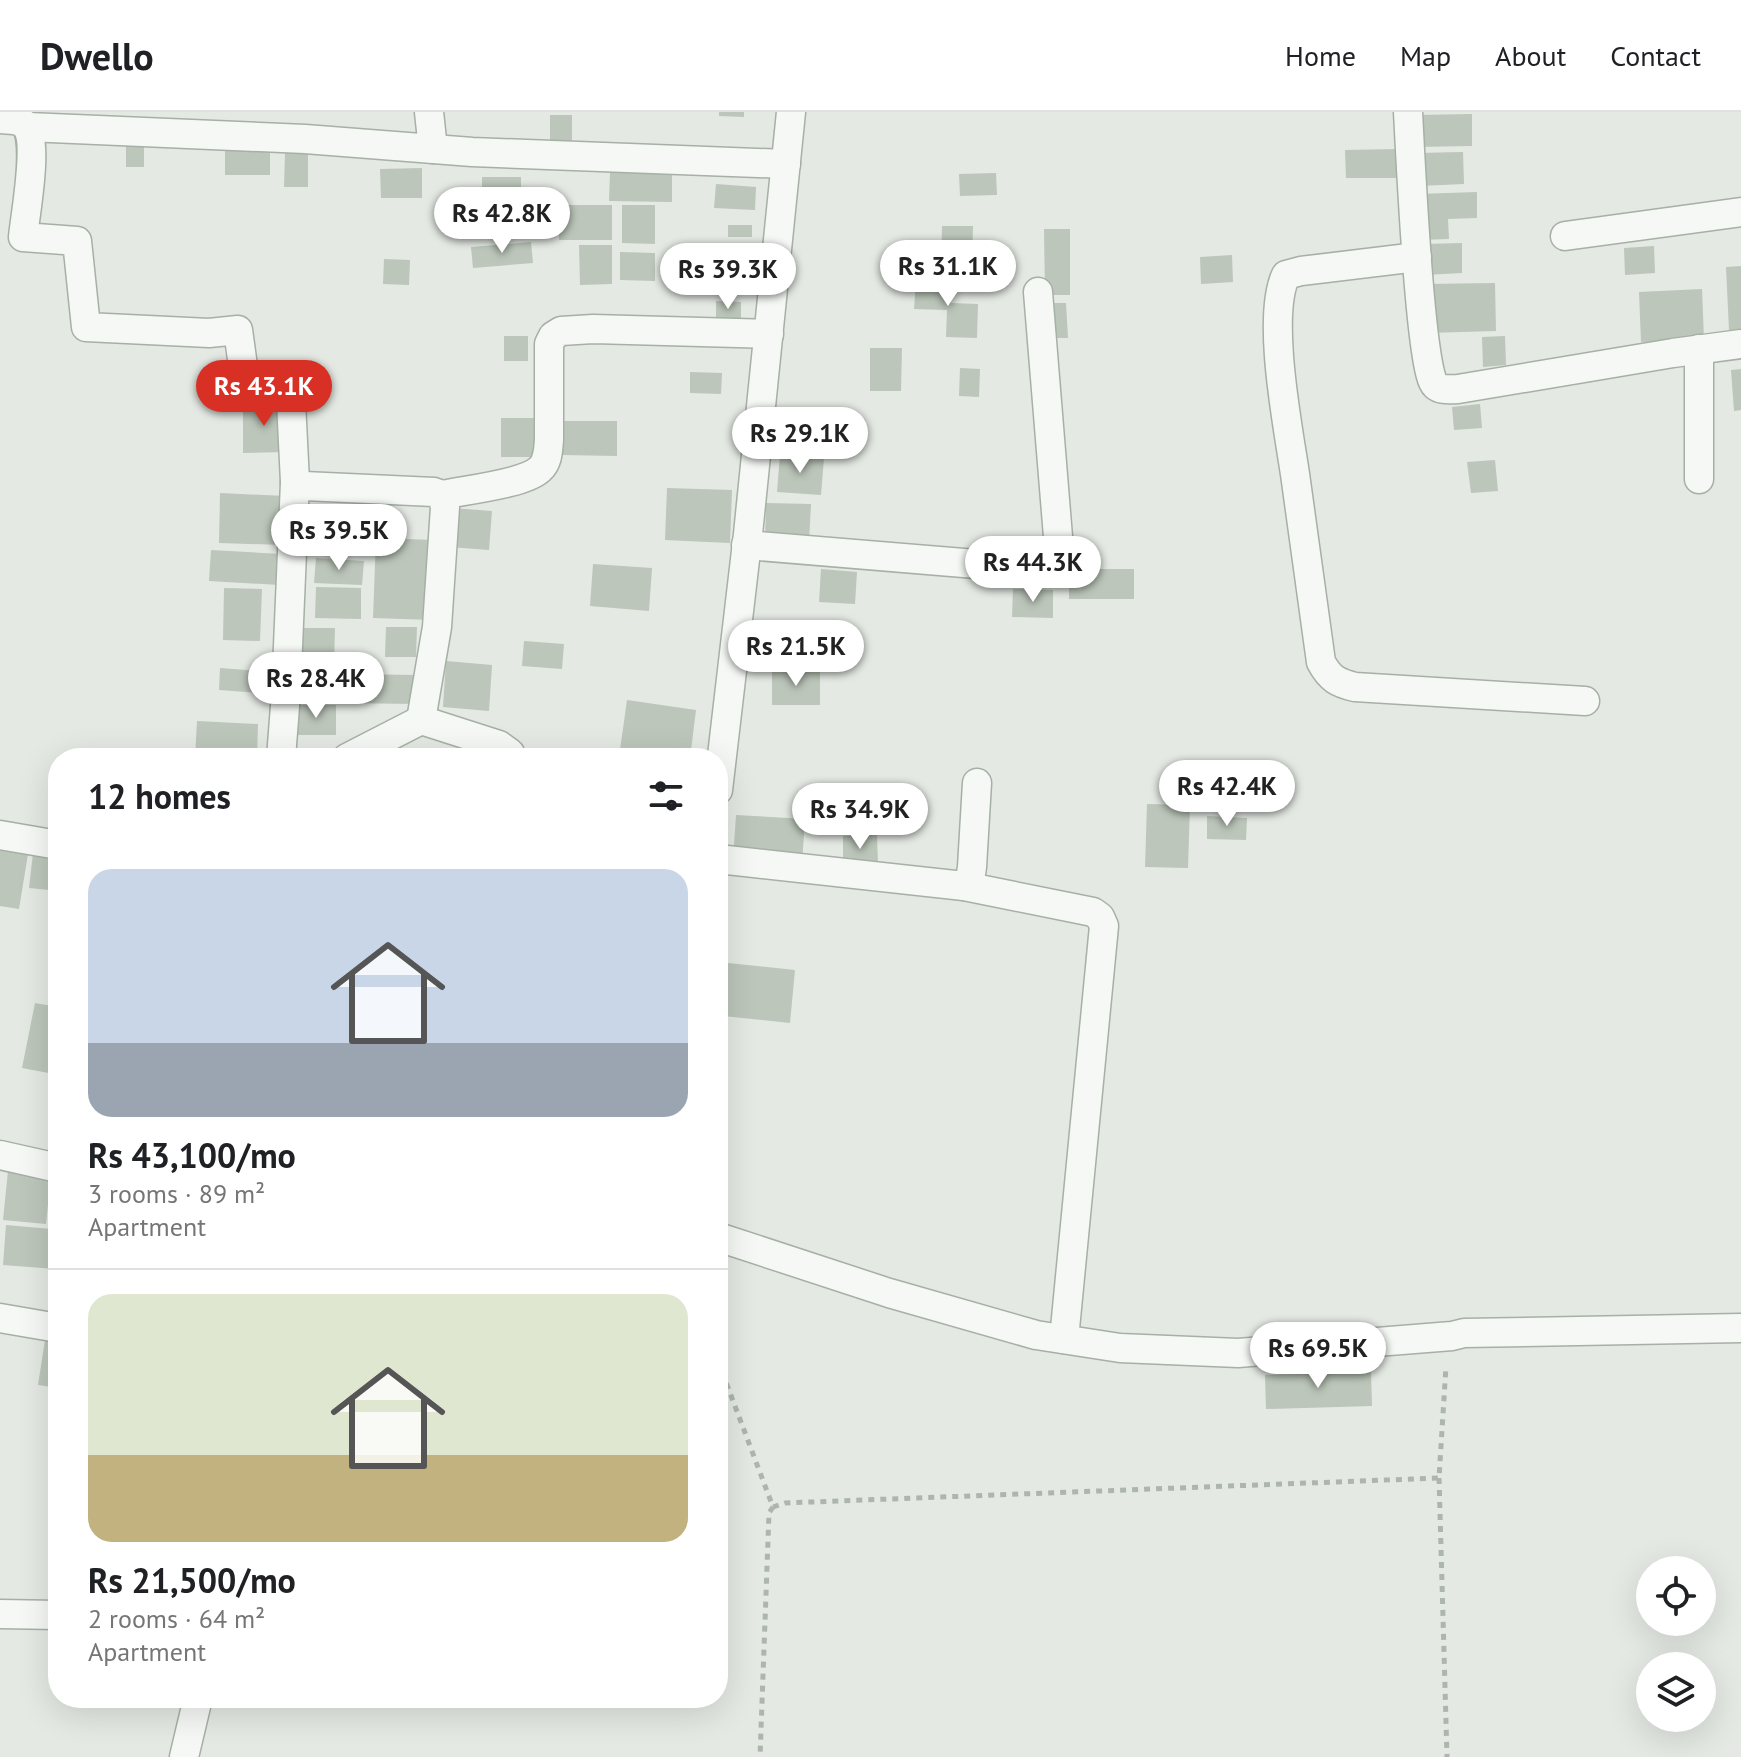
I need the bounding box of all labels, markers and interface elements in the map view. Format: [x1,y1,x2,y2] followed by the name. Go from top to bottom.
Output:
[40,31,154,80] text: Dwello
[1285,37,1356,74] text: Home
[1400,37,1451,74] text: Map
[1495,37,1566,74] text: About
[1610,37,1701,74] text: Contact
[419,187,585,255] pin: Rs 42.8K
[452,196,552,229] text: Rs 42.8K
[865,240,1031,308] pin: Rs 31.1K
[645,243,811,311] pin: Rs 39.3K
[898,249,998,282] text: Rs 31.1K
[678,252,778,285] text: Rs 39.3K
[181,360,347,428] pin: Rs 43.1K
[214,369,314,402] text: Rs 43.1K
[717,407,883,475] pin: Rs 29.1K
[750,416,850,449] text: Rs 29.1K
[256,504,422,572] pin: Rs 39.5K
[289,513,389,546] text: Rs 39.5K
[950,536,1116,604] pin: Rs 44.3K
[983,545,1083,578] text: Rs 44.3K
[713,620,879,688] pin: Rs 21.5K
[746,629,846,662] text: Rs 21.5K
[233,652,399,720] pin: Rs 28.4K
[266,661,366,694] text: Rs 28.4K
[1144,760,1310,828] pin: Rs 42.4K
[1177,769,1277,802] text: Rs 42.4K
[88,774,231,818] text: 12 homes
[644,774,688,818] icon: filters
[777,783,943,851] pin: Rs 34.9K
[810,792,910,825] text: Rs 34.9K
[316,921,460,1065] icon: home
[88,1133,296,1177] text: Rs 43,100/mo
[88,1177,265,1210] text: 3 rooms · 89 m²
[88,1210,206,1243] text: Apartment
[1235,1322,1401,1390] pin: Rs 69.5K
[1268,1331,1368,1364] text: Rs 69.5K
[316,1346,460,1490] icon: home
[1636,1556,1716,1732] map controls
[1636,1556,1716,1636] button: locate
[88,1558,296,1602] text: Rs 21,500/mo
[88,1602,265,1635] text: 2 rooms · 64 m²
[88,1635,206,1668] text: Apartment
[1636,1652,1716,1732] button: layers

